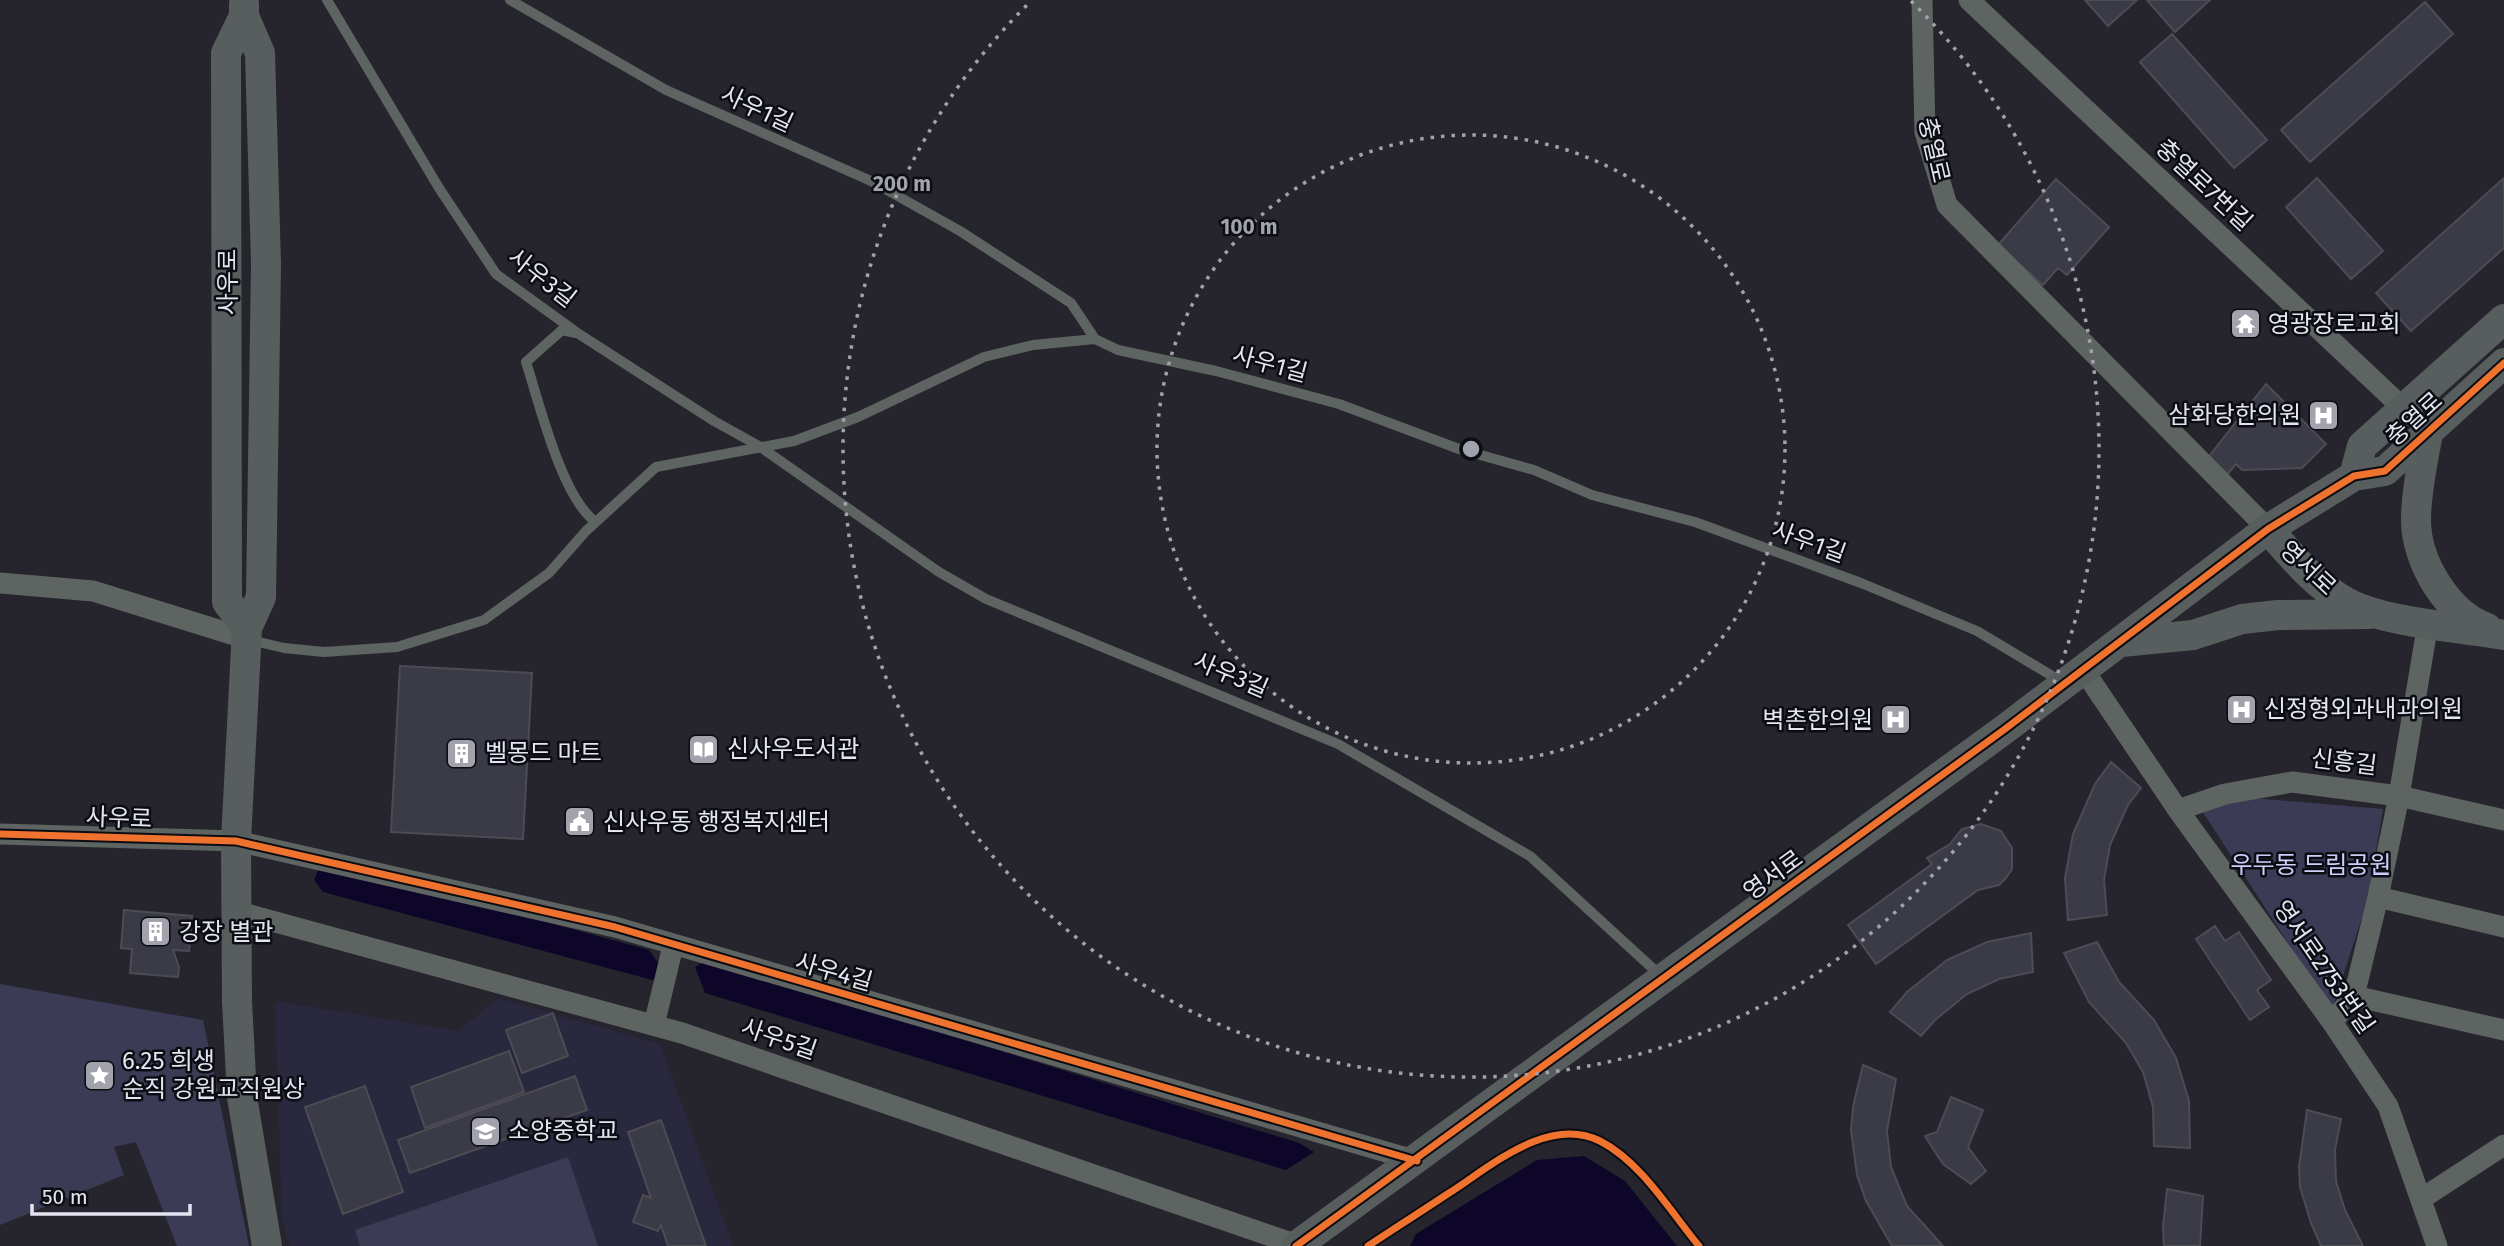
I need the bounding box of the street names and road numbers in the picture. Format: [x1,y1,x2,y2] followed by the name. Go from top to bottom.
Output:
[716,80,798,138] street label: 사우1길
[1913,115,1955,185] street label: 충열로
[2150,133,2258,237] street label: 충열로7번길
[503,243,581,313] street label: 사우3길
[214,249,242,315] street label: 사우로
[1229,341,1311,387] street label: 사우1길
[2380,386,2448,452] street label: 충열로
[1768,516,1850,568] street label: 사우1길
[2274,535,2342,601] street label: 영서로
[1190,647,1272,703] street label: 사우3길
[2309,744,2379,780] street label: 신흥길
[85,803,153,833] street label: 사우로
[1738,844,1808,906] street label: 영서로
[2268,895,2380,1039] street label: 영서로2753번길
[792,948,876,996] street label: 사우4길
[737,1013,821,1065] street label: 사우5길

